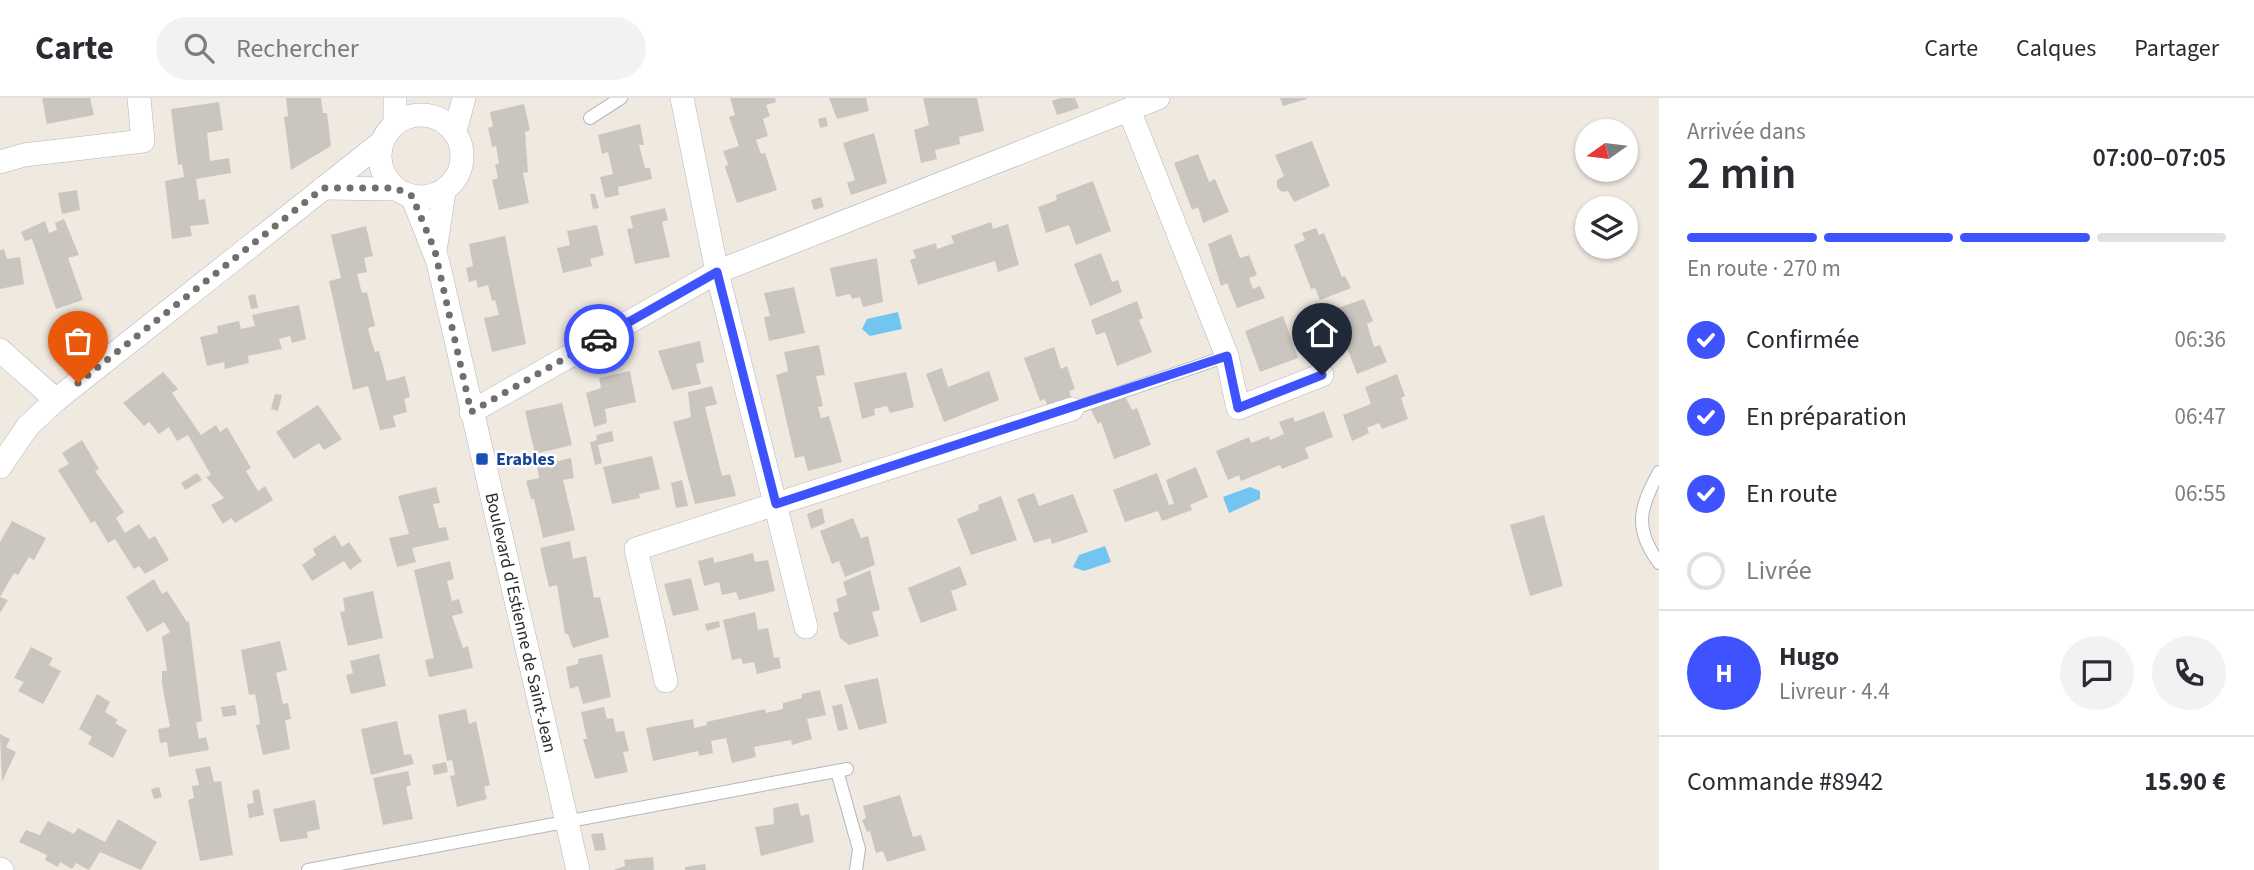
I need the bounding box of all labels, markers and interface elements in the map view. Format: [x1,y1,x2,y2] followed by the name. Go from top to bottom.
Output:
[156,17,646,80] search box
[35,25,114,72] text: Carte
[180,29,218,67] icon: search
[236,30,359,67] text: Rechercher
[1924,31,1978,66] text: Carte
[2016,31,2096,66] text: Calques
[2134,31,2219,66] text: Partager
[1687,115,1806,148] text: Arrivée dans
[1575,119,1638,182] north arrow
[1575,119,1638,259] map controls
[2093,139,2226,176] text: 07:00–07:05
[1687,141,1796,206] text: 2 min
[1575,196,1638,259] button: layers
[1687,252,1841,285] text: En route · 270 m
[1292,303,1352,375] pin
[564,304,634,374] courier
[48,311,108,383] pin
[1303,314,1341,352] icon: home
[580,320,618,358] icon: car
[1687,321,1725,359] icon: check
[1746,321,1860,358] text: Confirmée
[59,322,97,360] icon: bag
[2175,323,2226,356] text: 06:36
[1687,398,1725,436] icon: check
[1746,398,1907,435] text: En préparation
[2175,400,2226,433] text: 06:47
[496,447,555,472] place label: Erables
[474,451,490,467] marker: Erables
[1687,475,1725,513] icon: check
[1746,475,1837,512] text: En route
[2175,477,2226,510] text: 06:55
[479,490,563,755] street label: Boulevard d'Estienne de Saint-Jean
[1746,552,1812,589] text: Livrée
[2060,636,2134,710] button: chat
[2152,636,2226,710] button: phone
[1779,638,1839,675] text: Hugo
[1715,655,1733,692] text: H
[1779,675,1890,708] text: Livreur · 4.4
[1687,763,1884,800] text: Commande #8942
[2144,763,2226,800] text: 15.90 €

